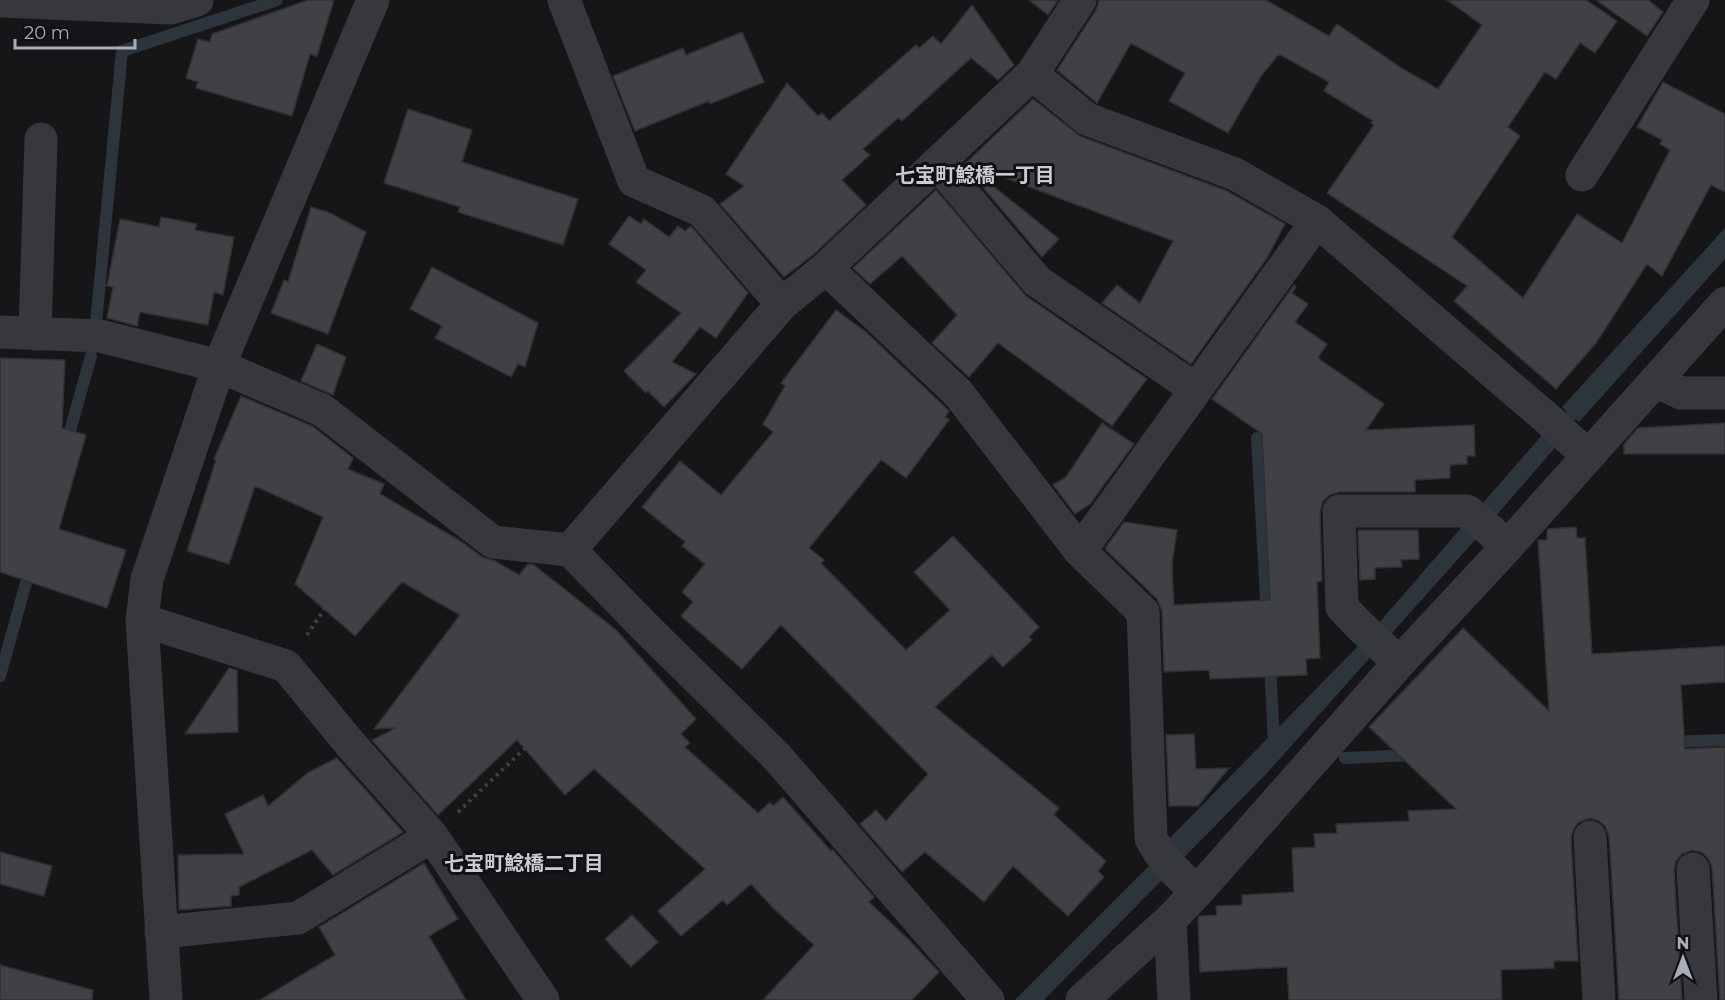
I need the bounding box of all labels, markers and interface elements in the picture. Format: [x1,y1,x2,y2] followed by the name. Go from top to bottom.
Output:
[15,12,135,50] scale bar
[24,22,70,44] text: 20 m
[895,163,1055,187] district label: 七宝町鯰橋一丁目
[444,851,604,875] district label: 七宝町鯰橋二丁目
[1653,928,1713,988] north arrow
[1677,934,1689,953] text: N

